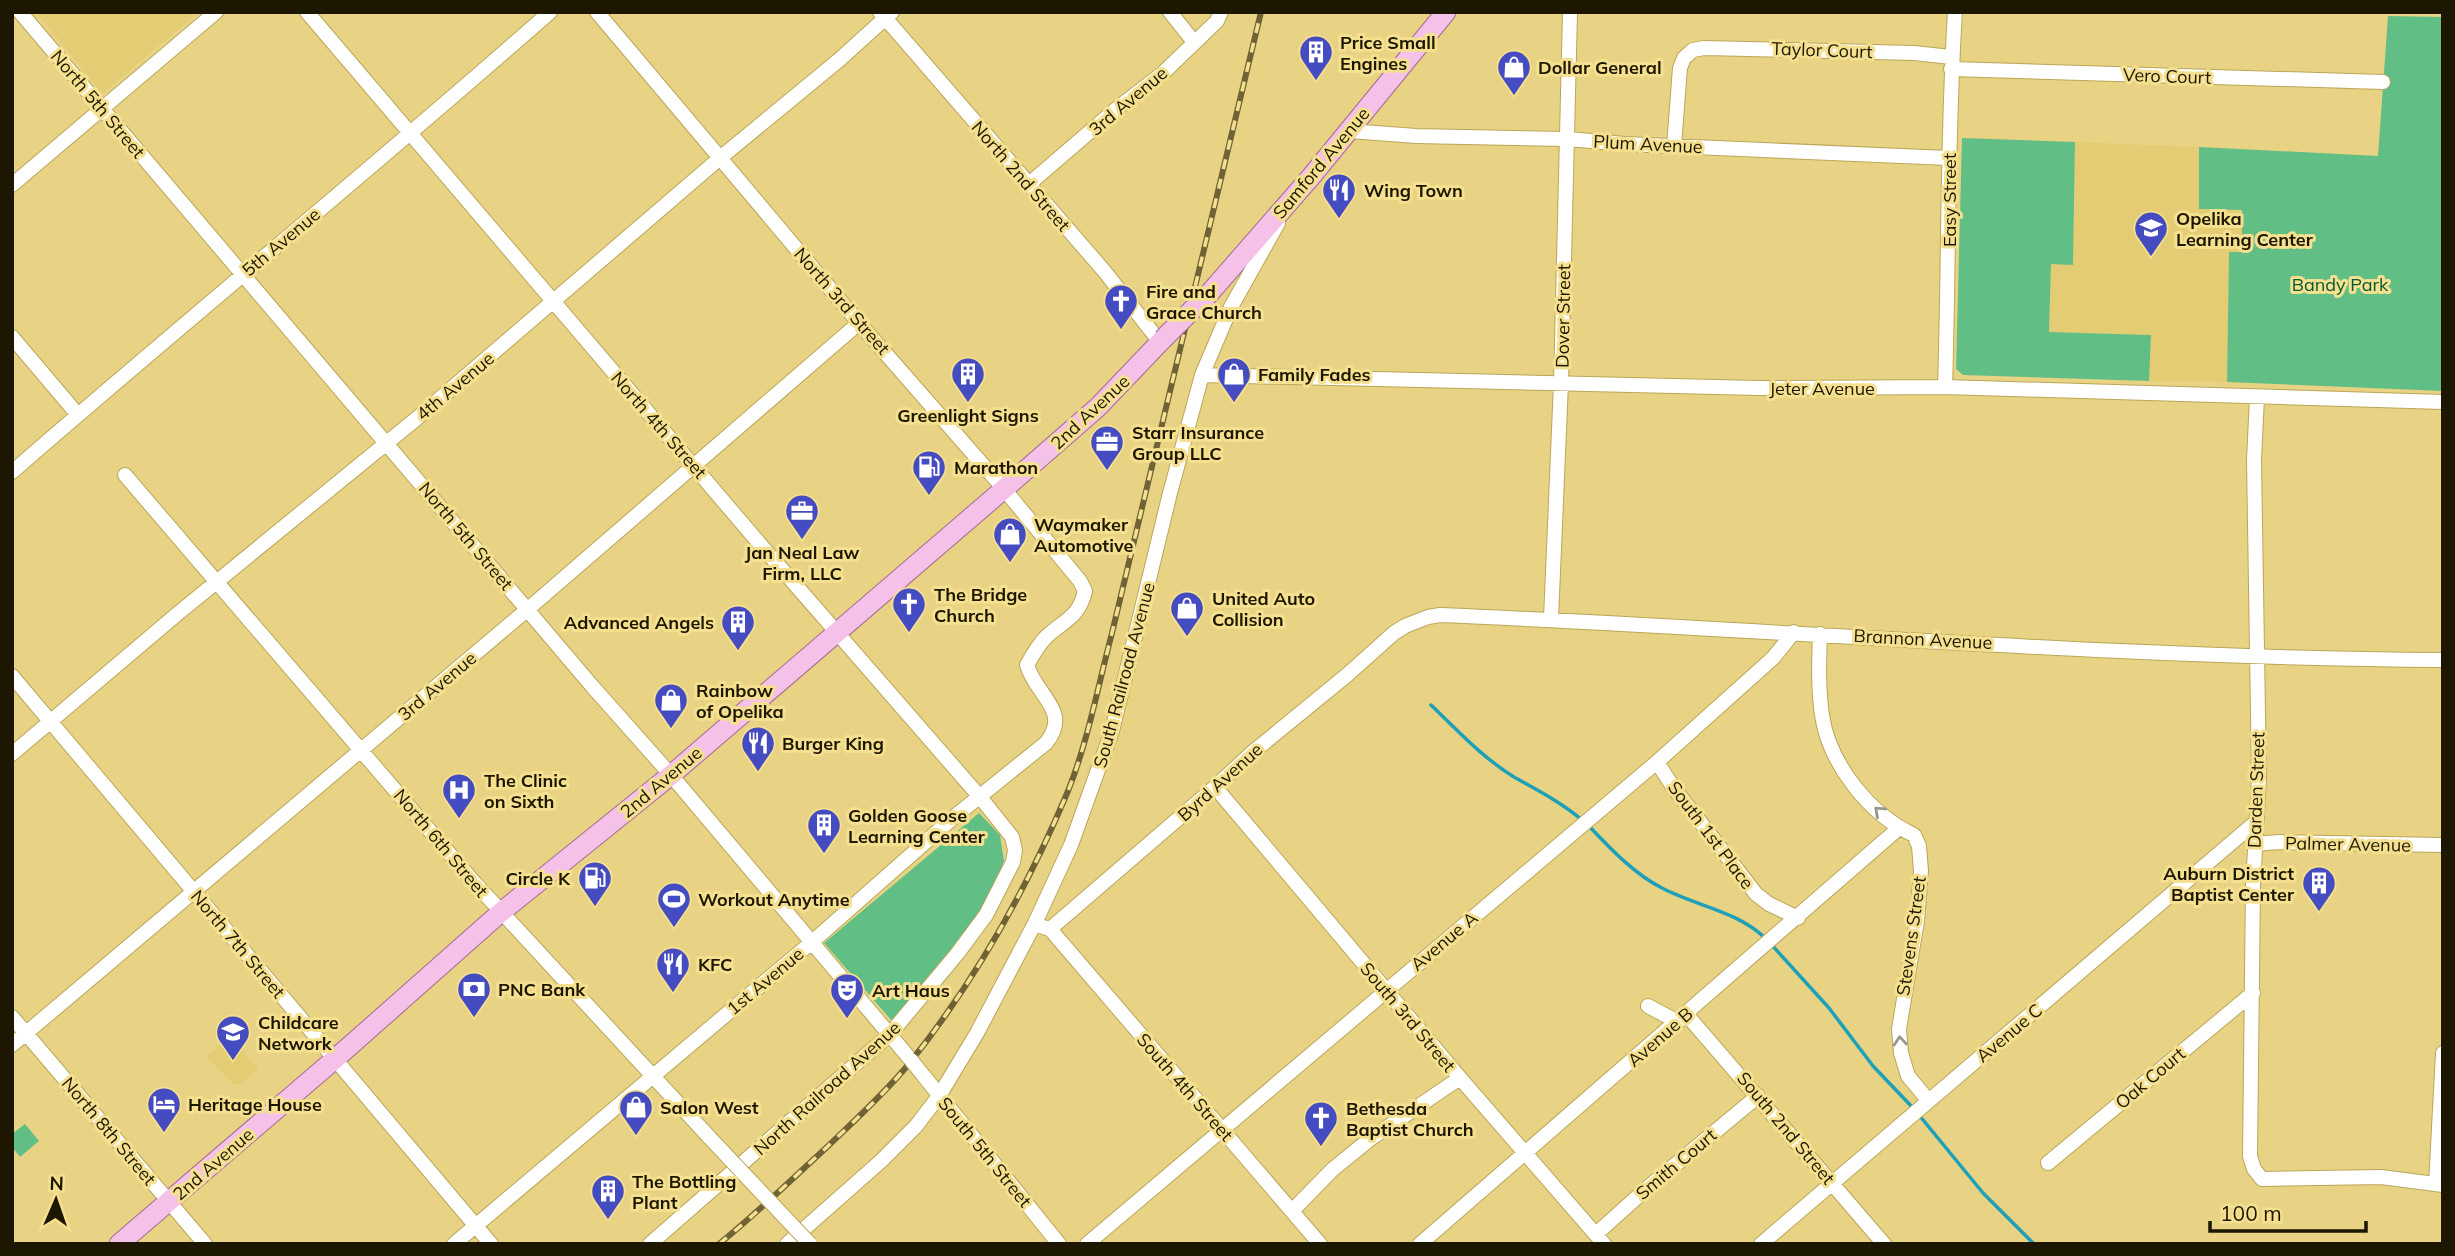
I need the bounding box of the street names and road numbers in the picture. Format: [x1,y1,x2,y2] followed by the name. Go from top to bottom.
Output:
[1771,37,1873,63] street label: Taylor Court
[46,45,150,163] street label: North 5th Street
[1084,62,1172,140] street label: 3rd Avenue
[2122,63,2212,89] street label: Vero Court
[1268,103,1374,223] street label: Samford Avenue
[967,116,1075,236] street label: North 2nd Street
[1593,130,1703,158] street label: Plum Avenue
[1938,153,1961,247] street label: Easy Street
[237,203,325,281] street label: 5th Avenue
[789,243,895,359] street label: North 3rd Street
[1551,264,1575,368] street label: Dover Street
[411,347,499,425] street label: 4th Avenue
[606,367,712,483] street label: North 4th Street
[1046,370,1134,454] street label: 2nd Avenue
[1769,377,1875,400] street label: Jeter Avenue
[414,477,518,595] street label: North 5th Street
[1088,580,1160,770] street label: South Railroad Avenue
[1853,624,1993,654] street label: Brannon Avenue
[393,647,481,725] street label: 3rd Avenue
[2242,731,2270,849] street label: Darden Street
[1173,738,1267,826] street label: Byrd Avenue
[615,741,707,823] street label: 2nd Avenue
[1663,776,1759,894] street label: South 1st Place
[389,784,493,902] street label: North 6th Street
[2285,831,2411,857] street label: Palmer Avenue
[1891,875,1931,997] street label: Stevens Street
[186,885,290,1003] street label: North 7th Street
[1406,906,1482,976] street label: Avenue A
[722,942,808,1020] street label: 1st Avenue
[1356,958,1460,1076] street label: South 3rd Street
[1971,999,2047,1067] street label: Avenue C
[1622,1002,1698,1072] street label: Avenue B
[749,1016,905,1160] street label: North Railroad Avenue
[1132,1028,1238,1146] street label: South 4th Street
[2110,1042,2190,1114] street label: Oak Court
[1732,1067,1840,1189] street label: South 2nd Street
[58,1073,160,1189] street label: North 8th Street
[933,1092,1037,1212] street label: South 5th Street
[168,1123,258,1205] street label: 2nd Avenue
[1631,1124,1721,1204] street label: Smith Court

